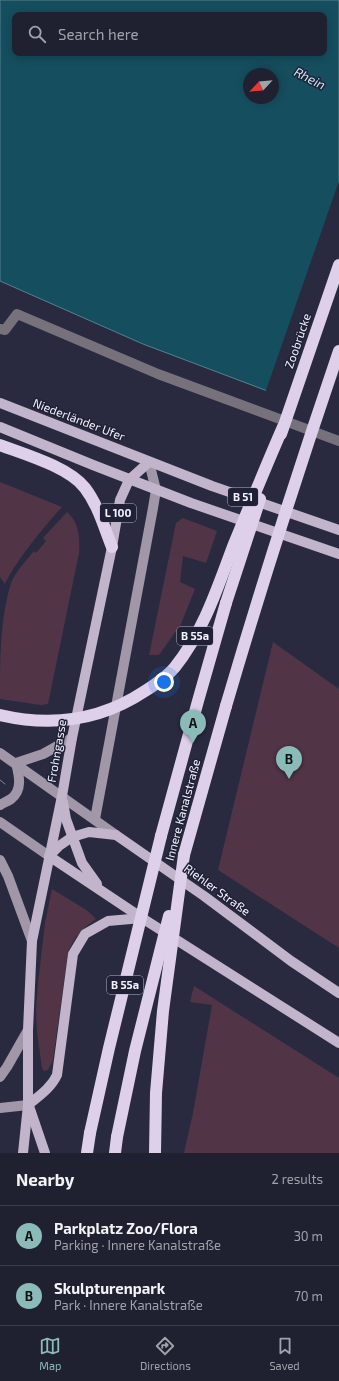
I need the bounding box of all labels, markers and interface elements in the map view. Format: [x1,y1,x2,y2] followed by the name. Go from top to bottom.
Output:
[12,12,327,56] search box
[26,23,48,45] icon: search
[58,25,139,43] text: Search here
[292,63,328,93] water label: Rhein
[243,68,279,104] north arrow
[281,311,313,370] street label: Zoobrücke
[31,395,128,443] street label: Niederländer Ufer
[228,488,258,506] road number: B 51
[100,504,136,522] road number: L 100
[177,627,213,645] road number: B 55a
[154,672,174,692] your location
[180,710,206,743] pin: A
[44,718,68,783] street label: Frohngasse
[276,746,302,779] pin: B
[162,757,202,862] street label: Innere Kanalstraße
[182,861,253,918] street label: Riehler Straße
[107,976,143,994] road number: B 55a
[16,1169,74,1189] text: Nearby
[271,1171,323,1187] text: 2 results
[54,1219,198,1237] text: Parkplatz Zoo/Flora
[25,1228,33,1244] text: A
[294,1228,323,1244] text: 30 m
[54,1237,221,1253] text: Parking · Innere Kanalstraße
[54,1279,165,1297] text: Skulpturenpark
[25,1288,33,1304] text: B
[294,1288,323,1304] text: 70 m
[54,1297,203,1313] text: Park · Innere Kanalstraße
[39,1335,61,1372] tab: Map
[140,1335,191,1372] tab: Directions
[269,1335,300,1372] tab: Saved

